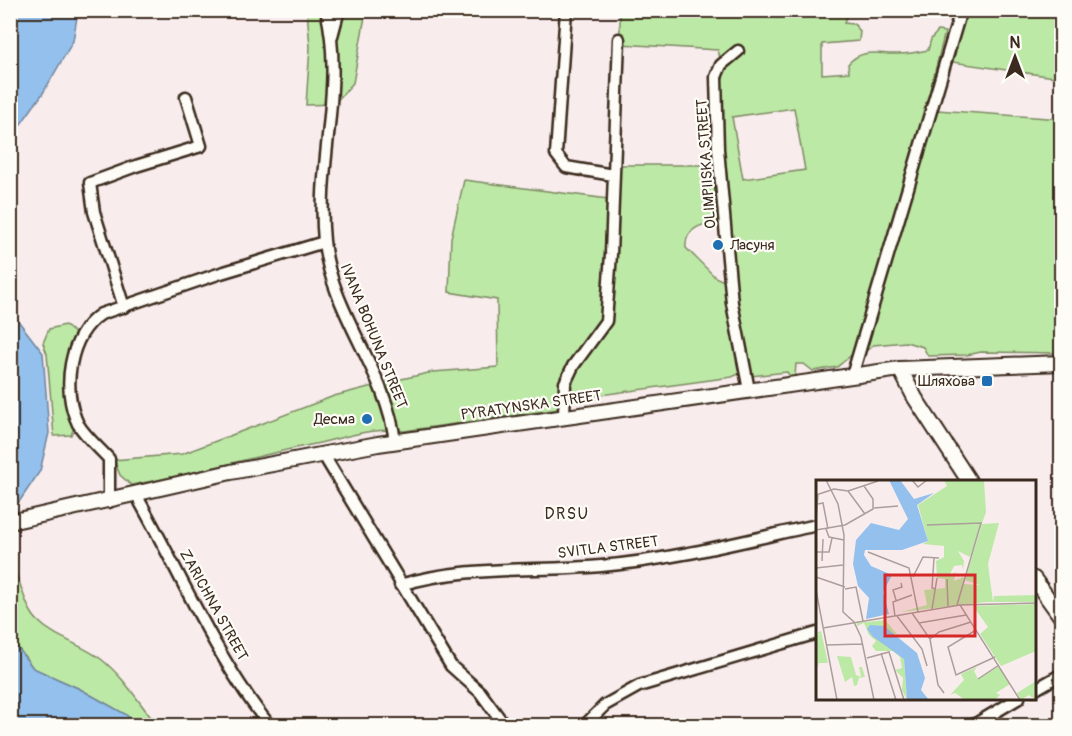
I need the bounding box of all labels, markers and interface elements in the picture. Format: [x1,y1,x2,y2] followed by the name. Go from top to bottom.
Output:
[985,27,1045,87] north arrow
[1010,33,1021,53] text: N
[692,98,721,230] street label: OLIMPIISKA STREET
[729,236,775,255] place label: Ласуня
[711,238,725,252] marker: Ласуня
[336,261,411,412] street label: IVANA BOHUNA STREET
[918,372,975,391] place label: Шляхова
[980,374,994,388] marker: Шляхова
[460,386,603,425] street label: PYRATYNSKA STREET
[313,410,355,429] place label: Десма
[360,412,374,426] marker: Десма
[816,480,1036,700] inset map
[544,504,590,524] district label: DRSU
[557,532,660,563] street label: SVITLA STREET
[175,546,252,664] street label: ZARICHNA STREET

